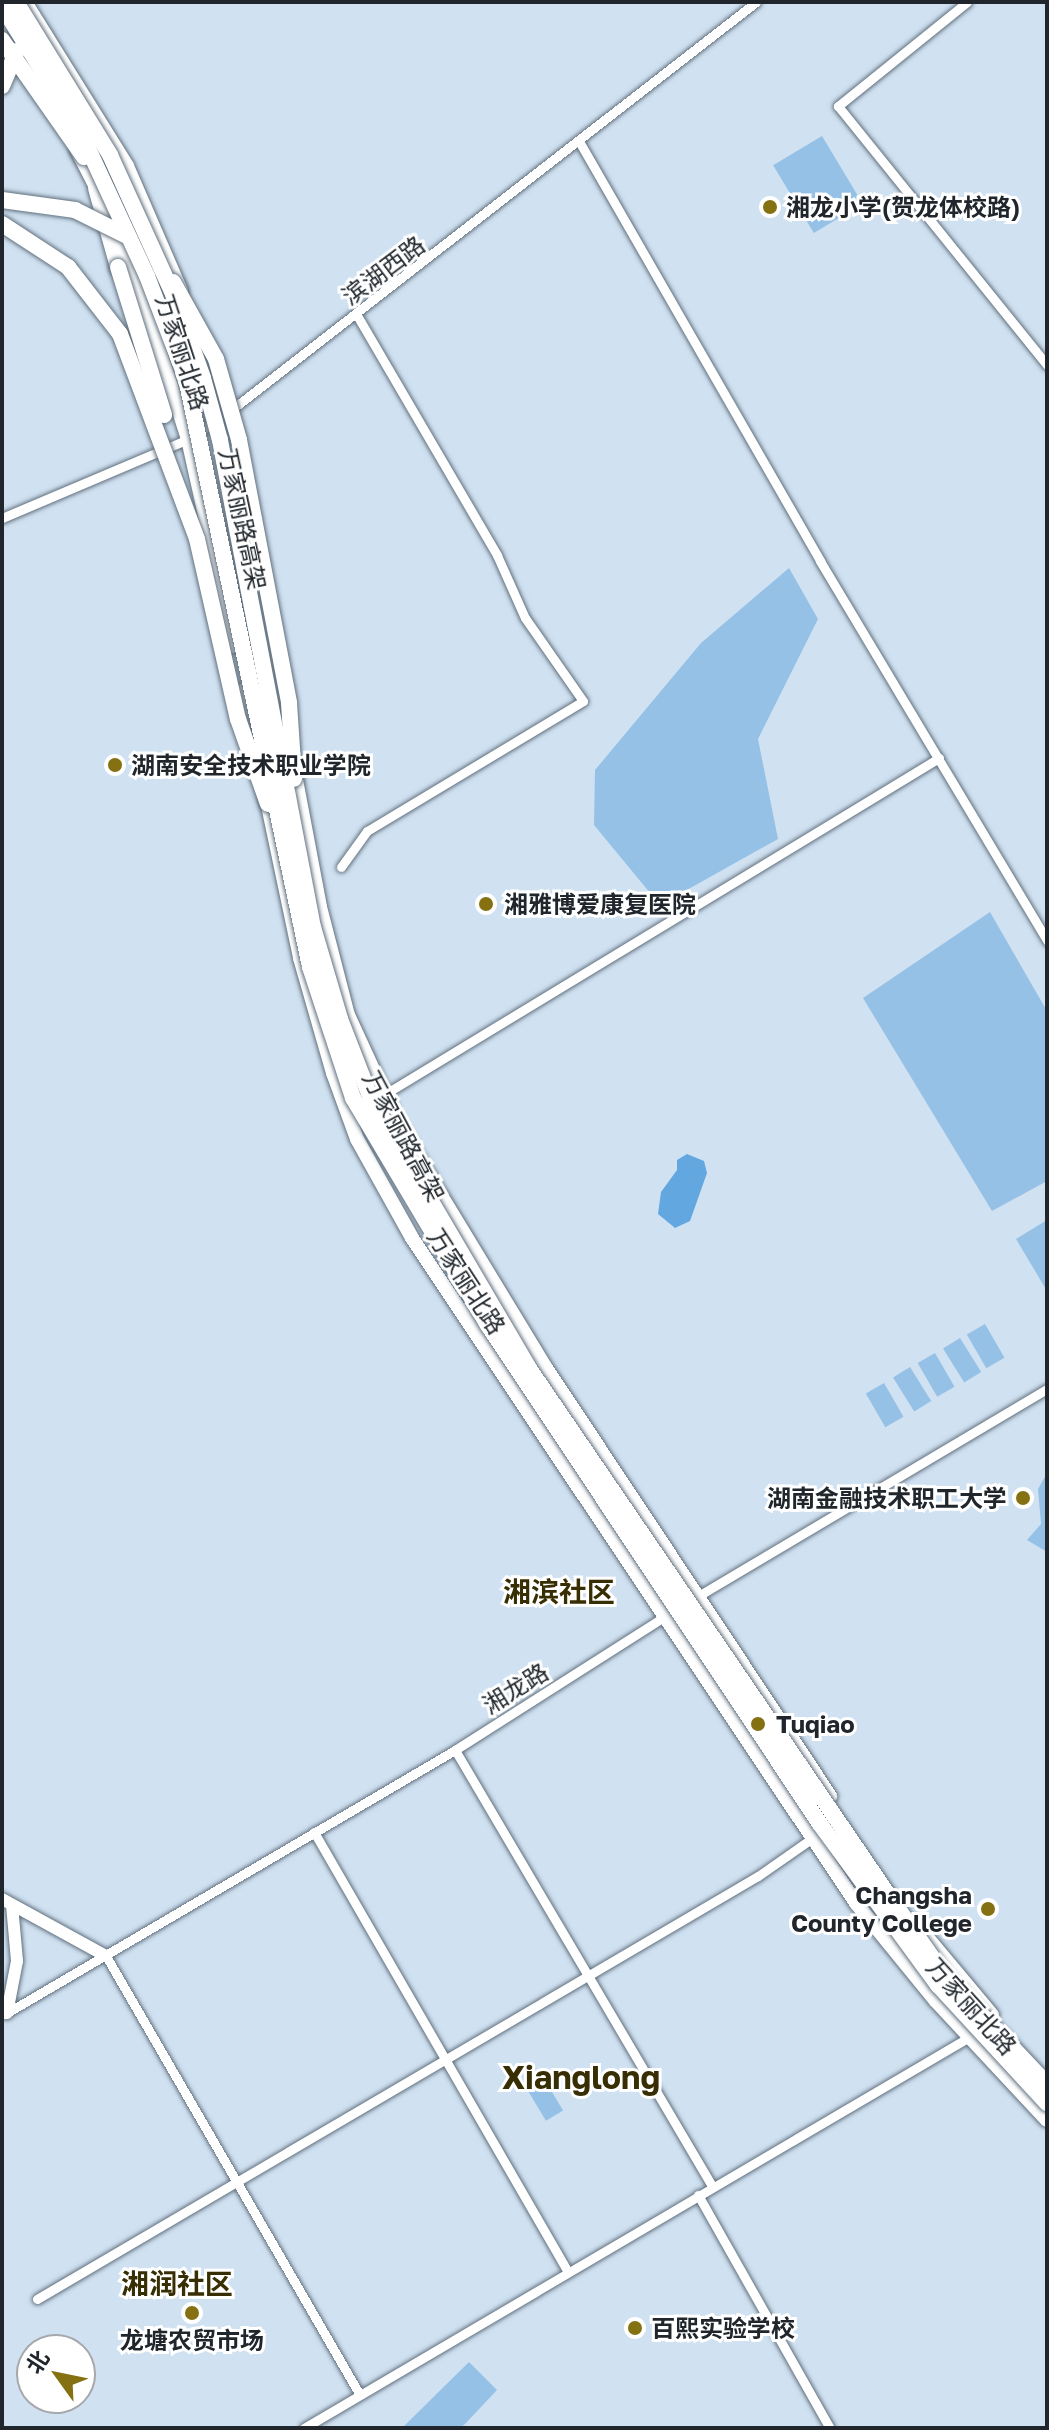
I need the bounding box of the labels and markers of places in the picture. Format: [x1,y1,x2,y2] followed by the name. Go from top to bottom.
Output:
[786,193,1020,221] place label: 湘龙小学(贺龙体校路)
[761,198,779,216] marker: 湘龙小学(贺龙体校路)
[131,751,371,779] place label: 湖南安全技术职业学院
[106,756,124,774] marker: 湖南安全技术职业学院
[504,890,696,918] place label: 湘雅博爱康复医院
[475,893,497,915] marker: 湘雅博爱康复医院
[767,1484,1007,1512] place label: 湖南金融技术职工大学
[1014,1489,1032,1507] marker: 湖南金融技术职工大学
[776,1710,855,1738] place label: Tuqiao
[747,1713,769,1735] marker: Tuqiao
[791,1881,972,1937] place label: Changsha County College
[979,1900,997,1918] marker: Changsha County College
[183,2304,201,2322] marker: 龙塘农贸市场
[651,2314,795,2342] place label: 百熙实验学校
[626,2319,644,2337] marker: 百熙实验学校
[120,2326,264,2354] place label: 龙塘农贸市场

